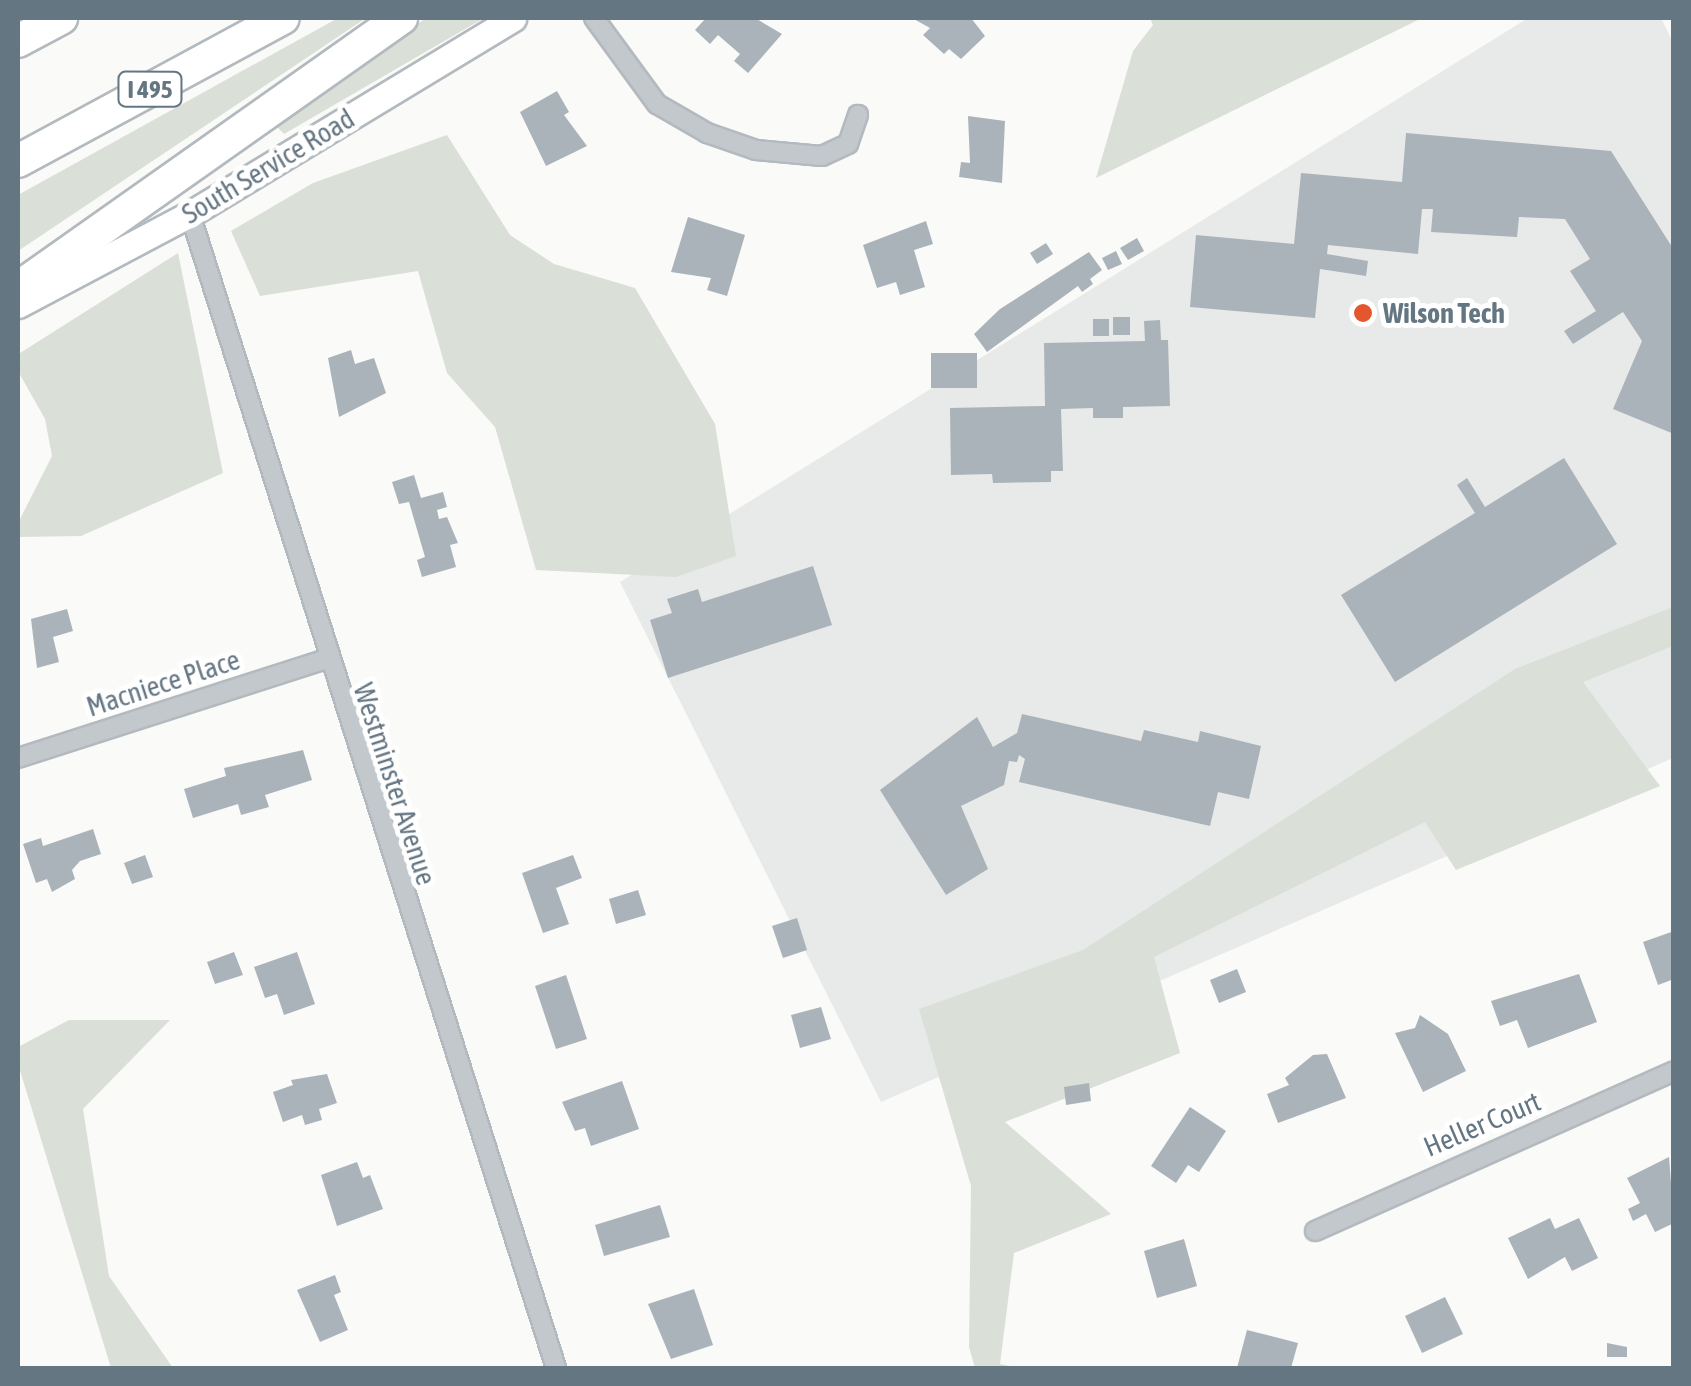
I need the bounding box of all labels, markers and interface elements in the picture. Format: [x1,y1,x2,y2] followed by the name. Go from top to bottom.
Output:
[115,69,185,109] road number: I 495
[176,101,360,231] street label: South Service Road
[1383,296,1505,330] place label: Wilson Tech
[1352,302,1374,324] marker: Wilson Tech
[82,642,244,724] street label: Macniece Place
[347,679,443,889] street label: Westminster Avenue
[1419,1084,1545,1164] street label: Heller Court

